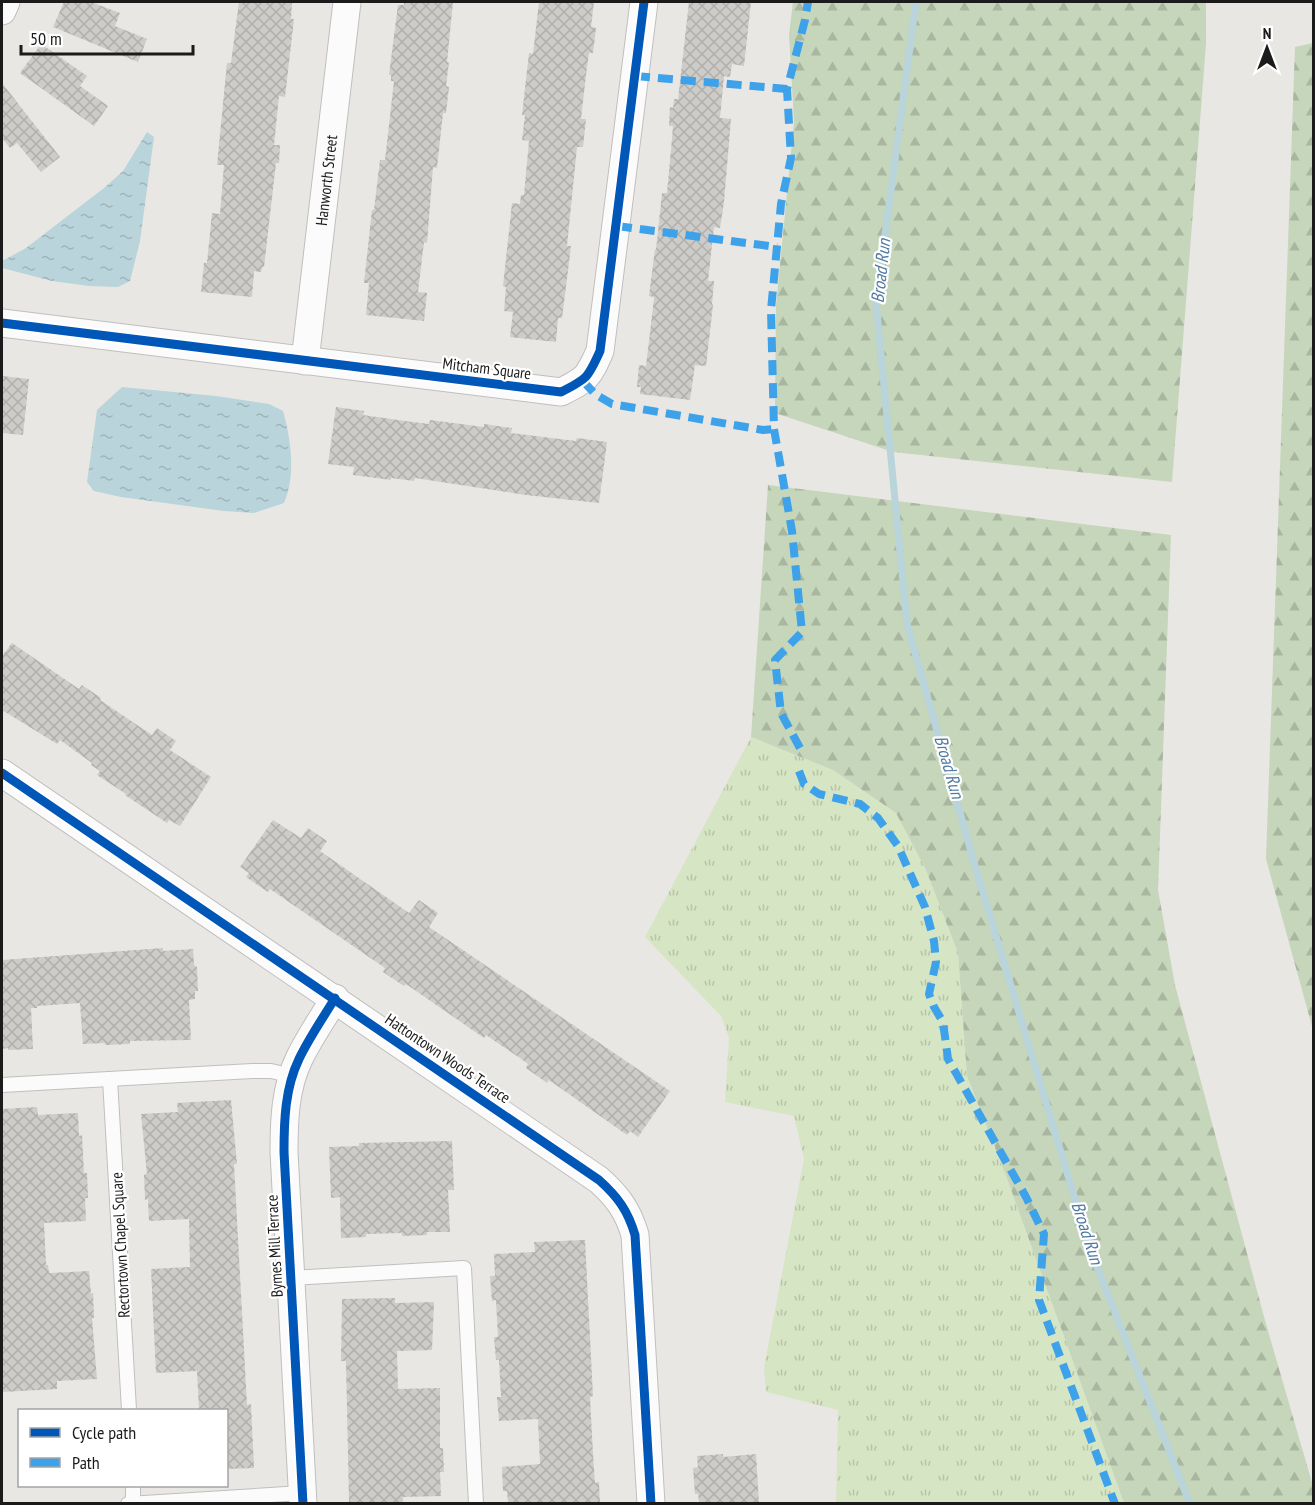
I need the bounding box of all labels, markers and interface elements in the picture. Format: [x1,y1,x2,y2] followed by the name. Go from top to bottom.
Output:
[21,18,194,56] scale bar
[1237,18,1297,78] north arrow
[1263,23,1271,43] text: N
[30,27,62,50] text: 50 m
[311,133,341,227] street label: Hanworth Street
[866,237,895,304] water label: Broad Run
[442,353,532,383] street label: Mitcham Square
[930,733,970,802] water label: Broad Run
[382,1009,514,1107] street label: Hattontown Woods Terrace
[106,1172,134,1318] street label: Rectortown Chapel Square
[261,1194,287,1298] street label: Bymes Mill Terrace
[1067,1199,1109,1268] water label: Broad Run
[18,1409,228,1487] legend
[72,1421,136,1444] text: Cycle path
[72,1451,100,1474] text: Path

